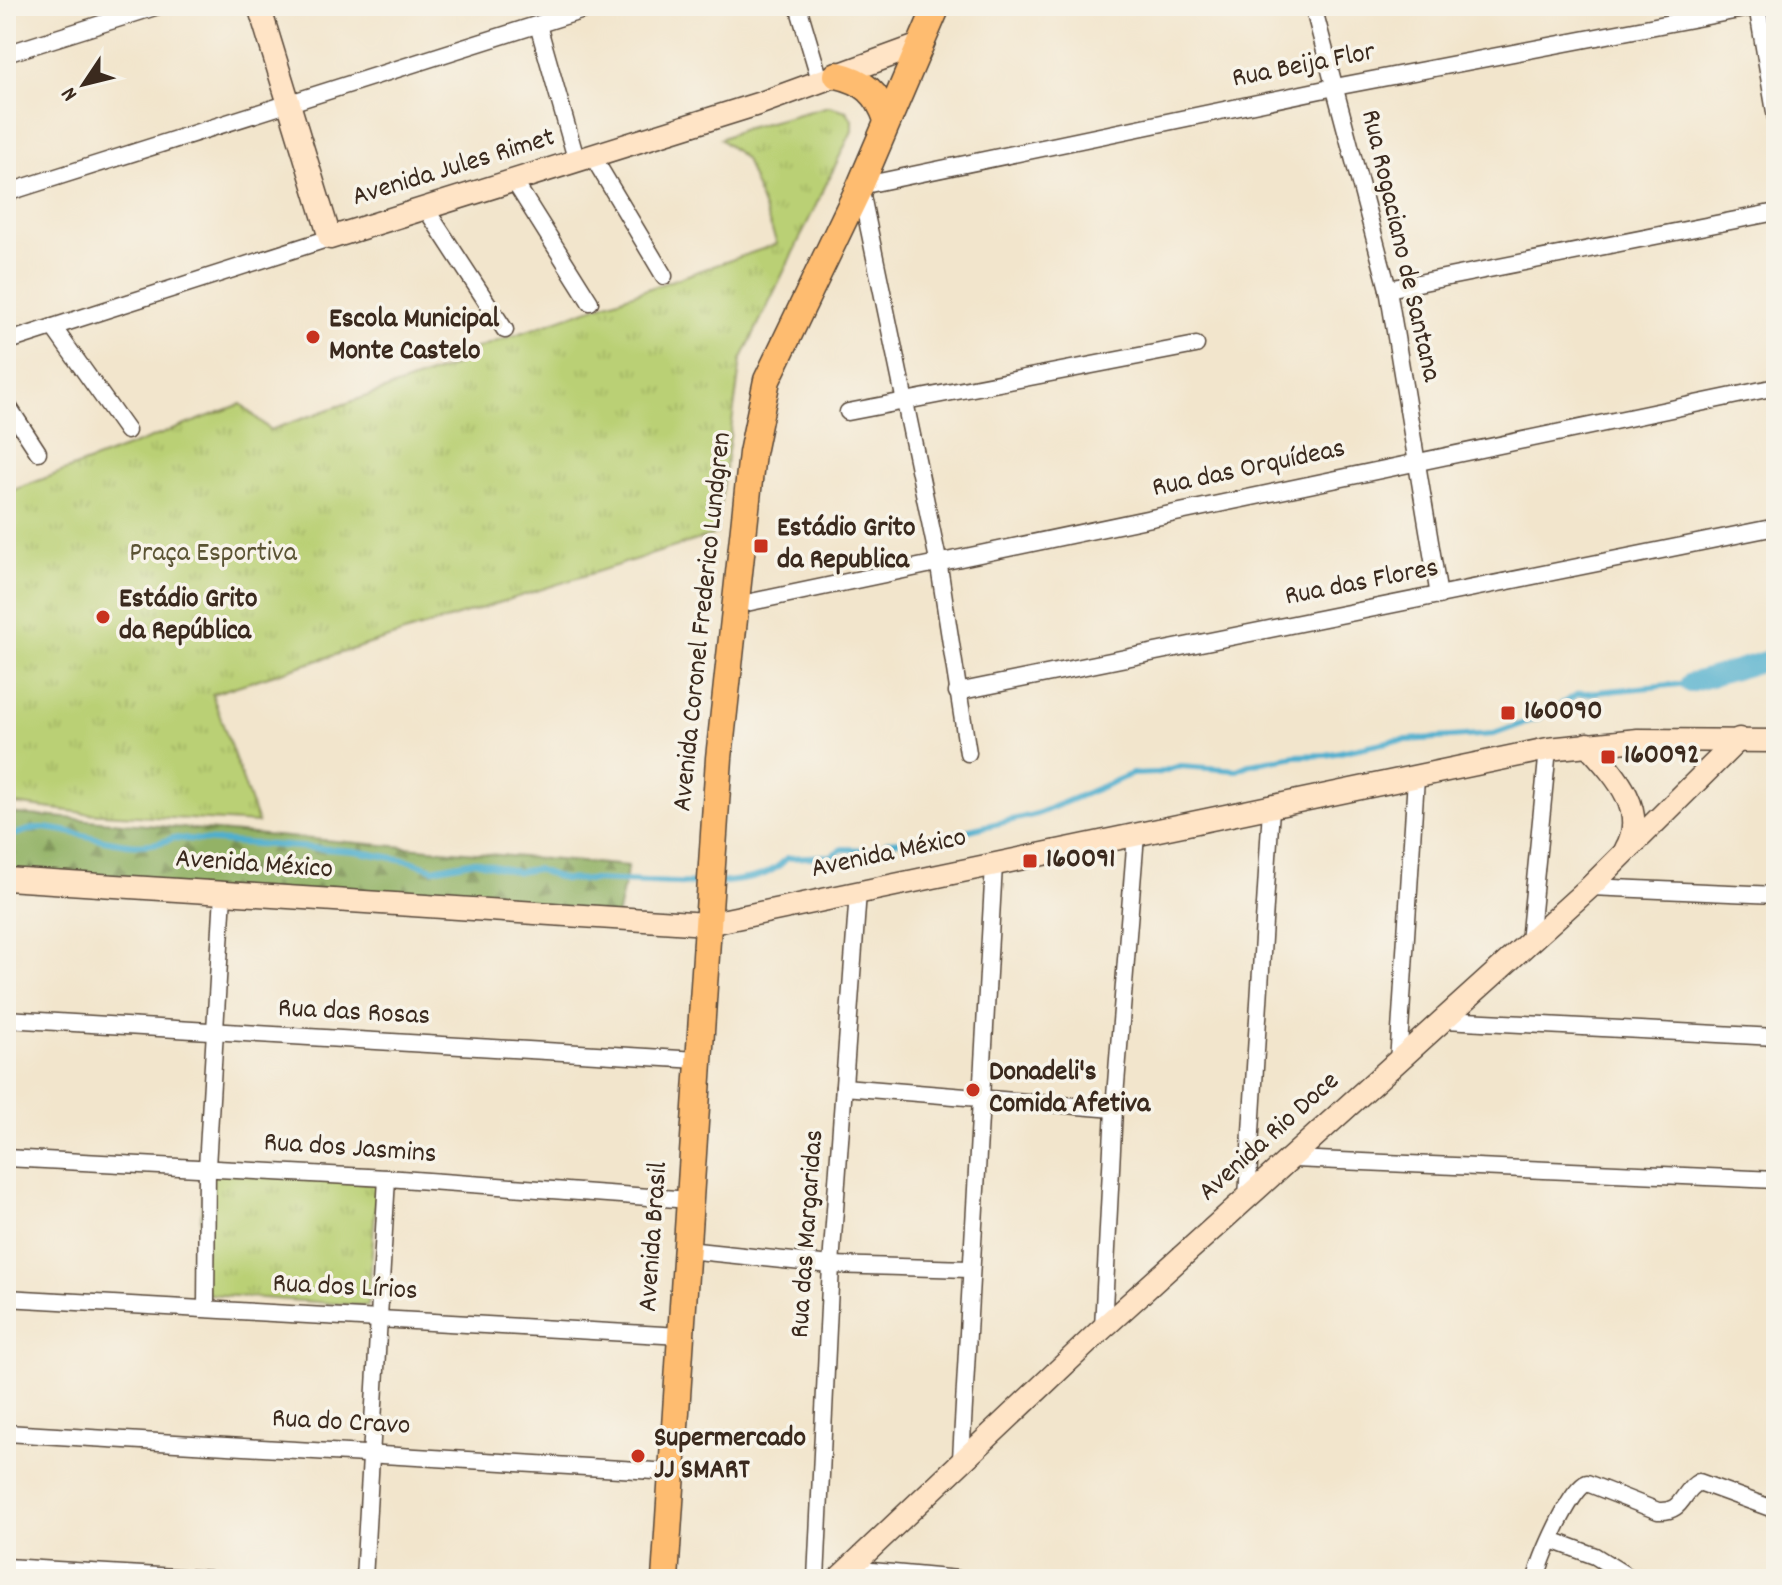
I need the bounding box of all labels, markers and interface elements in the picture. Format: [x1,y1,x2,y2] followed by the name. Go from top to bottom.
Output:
[1229,33,1380,100] street label: Rua Beija Flor
[44,44,124,124] north arrow
[55,80,86,107] text: N
[1348,106,1450,387] street label: Rua Rogaciano de Santana
[348,119,560,219] street label: Avenida Jules Rimet
[329,301,499,373] place label: Escola Municipal Monte Castelo
[304,328,322,346] marker: Escola Municipal Monte Castelo
[664,430,744,814] street label: Avenida Coronel Frederico Lundgren
[1149,430,1349,510] street label: Rua das Orquídeas
[777,510,915,582] place label: Estádio Grito da Republica
[129,535,298,575] park label: Praça Esportiva
[752,537,770,555] marker: Estádio Grito da Republica
[1282,550,1442,618] street label: Rua das Flores
[119,581,257,653] place label: Estádio Grito da República
[94,608,112,626] marker: Estádio Grito da República
[1524,693,1602,733] place label: 160090
[1499,704,1517,722] marker: 160090
[1624,737,1699,777] place label: 160092
[1599,748,1617,766] marker: 160092
[808,819,970,891] street label: Avenida México
[174,841,334,891] street label: Avenida México
[1046,841,1115,881] place label: 160091
[1021,852,1039,870] marker: 160091
[277,990,431,1038] street label: Rua das Rosas
[989,1054,1151,1126] place label: Donadeli's Comida Afetiva
[1190,1064,1350,1212] street label: Avenida Rio Doce
[964,1081,982,1099] marker: Donadeli's Comida Afetiva
[262,1124,438,1176] street label: Rua dos Jasmins
[782,1129,836,1339] street label: Rua das Margaridas
[630,1160,680,1313] street label: Avenida Brasil
[271,1265,419,1313] street label: Rua dos Lírios
[271,1400,411,1448] street label: Rua do Cravo
[654,1420,806,1492] place label: Supermercado JJ SMART
[629,1447,647,1465] marker: Supermercado JJ SMART

